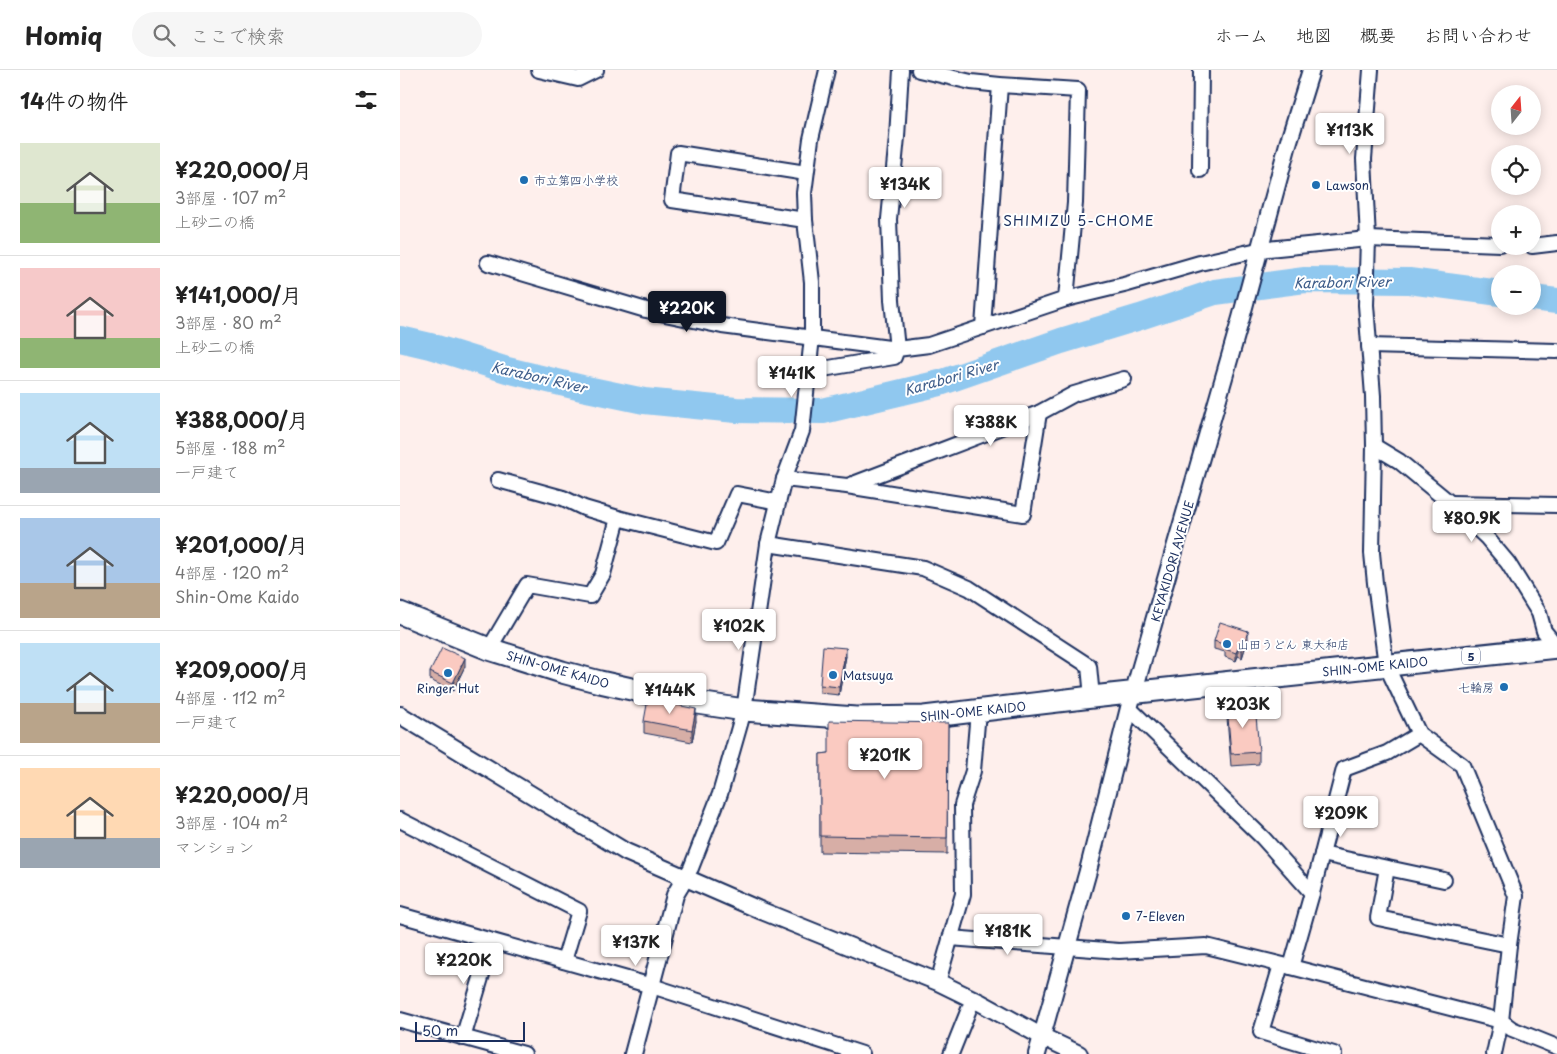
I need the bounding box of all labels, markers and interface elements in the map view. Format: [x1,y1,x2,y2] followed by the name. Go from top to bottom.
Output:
[132,12,482,57] search box
[25,17,102,53] text: Homiq
[150,21,178,49] icon: search
[190,21,285,49] text: ここで検索
[1215,21,1268,48] text: ホーム
[1296,21,1332,48] text: 地図
[1360,21,1396,48] text: 概要
[1424,21,1532,48] text: お問い合わせ
[20,84,128,116] text: 14件の物件
[1491,85,1541,135] north arrow
[1491,85,1541,315] map controls
[352,86,380,114] icon: filters
[1315,112,1385,155] pin: ¥113K
[1326,117,1374,141] text: ¥113K
[1491,145,1541,195] button: locate
[175,153,312,185] text: ¥220,000/月
[60,163,120,223] icon: home
[870,166,940,209] pin: ¥134K
[534,171,618,189] place label: 市立第四小学校
[880,171,930,195] text: ¥134K
[518,174,530,186] marker: 市立第四小学校
[1326,176,1369,194] place label: Lawson
[1310,179,1322,191] marker: Lawson
[175,185,286,209] text: 3部屋 · 107 m²
[1491,205,1541,255] button: +
[175,209,255,233] text: 上砂二の橋
[1003,210,1155,231] district label: SHIMIZU 5-CHOME
[1491,265,1541,315] button: −
[1293,271,1392,293] water label: Karabori River
[175,278,302,310] text: ¥141,000/月
[60,288,120,348] icon: home
[652,290,722,333] pin: ¥220K
[659,295,715,319] text: ¥220K
[175,310,282,334] text: 3部屋 · 80 m²
[175,334,255,358] text: 上砂二の橋
[902,353,1002,400] water label: Karabori River
[489,356,590,398] water label: Karabori River
[757,356,827,398] pin: ¥141K
[769,360,815,384] text: ¥141K
[175,403,309,435] text: ¥388,000/月
[956,404,1026,447] pin: ¥388K
[965,409,1017,433] text: ¥388K
[60,413,120,473] icon: home
[175,435,286,459] text: 5部屋 · 188 m²
[175,459,239,483] text: 一戸建て
[1146,498,1198,624] street label: KEYAKIDORI AVENUE
[1431,500,1513,543] pin: ¥80.9K
[1443,505,1501,529] text: ¥80.9K
[175,528,308,560] text: ¥201,000/月
[60,538,120,598] icon: home
[175,560,289,584] text: 4部屋 · 120 m²
[175,584,299,608] text: Shin-Ome Kaido
[704,608,774,651] pin: ¥102K
[713,613,765,637] text: ¥102K
[1237,635,1349,653] place label: 山田うどん 東大和店
[1221,638,1233,650] marker: 山田うどん 東大和店
[504,646,612,692] street label: SHIN-OME KAIDO
[1462,648,1480,664] road number: 5
[1321,651,1429,681] street label: SHIN-OME KAIDO
[175,653,310,685] text: ¥209,000/月
[60,663,120,723] icon: home
[843,666,894,684] place label: Matsuya
[442,667,454,679] marker: Ringer Hut
[827,669,839,681] marker: Matsuya
[635,672,705,715] pin: ¥144K
[644,677,696,701] text: ¥144K
[1458,678,1494,696] place label: 七輪房
[417,679,479,697] place label: Ringer Hut
[1498,681,1510,693] marker: 七輪房
[175,685,286,709] text: 4部屋 · 112 m²
[1208,686,1278,729] pin: ¥203K
[1216,691,1270,715] text: ¥203K
[919,696,1027,726] street label: SHIN-OME KAIDO
[175,709,239,733] text: 一戸建て
[850,738,920,780] pin: ¥201K
[859,742,911,766] text: ¥201K
[175,778,312,810] text: ¥220,000/月
[60,788,120,848] icon: home
[1306,796,1376,838] pin: ¥209K
[1314,800,1368,824] text: ¥209K
[175,810,288,834] text: 3部屋 · 104 m²
[175,834,254,858] text: マンション
[1136,907,1185,925] place label: 7-Eleven
[1120,910,1132,922] marker: 7-Eleven
[973,914,1043,956] pin: ¥181K
[985,918,1031,942] text: ¥181K
[601,924,671,967] pin: ¥137K
[612,929,660,953] text: ¥137K
[429,942,499,985] pin: ¥220K
[436,947,492,971] text: ¥220K
[415,1019,525,1042] scale bar
[422,1020,458,1041] text: 50 m

